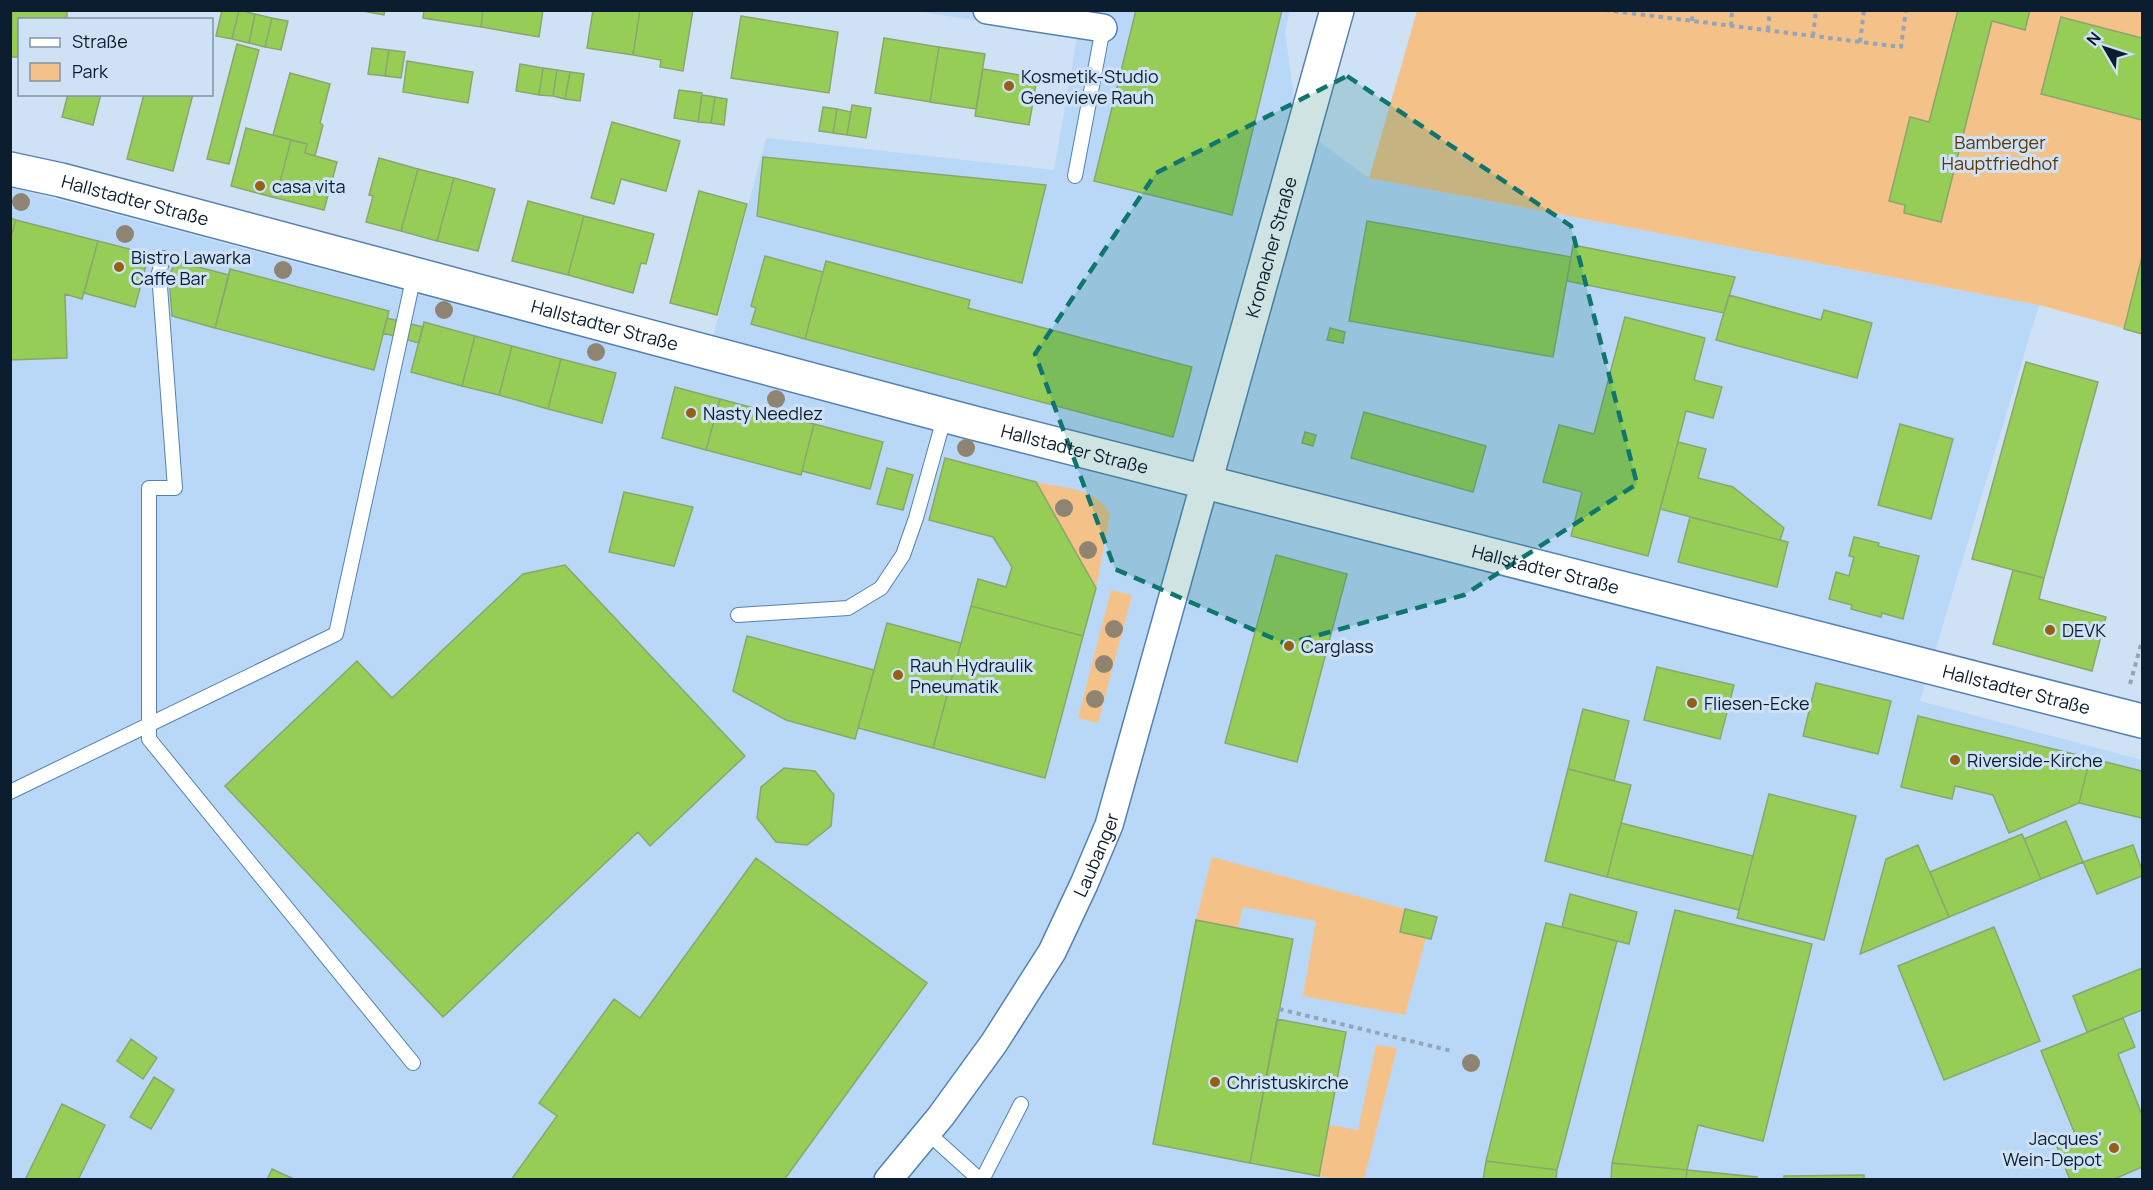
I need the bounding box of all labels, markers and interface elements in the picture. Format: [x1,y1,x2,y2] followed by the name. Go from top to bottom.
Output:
[18,18,213,96] legend
[2075,18,2135,78] north arrow
[2081,27,2106,50] text: N
[72,29,128,53] text: Straße
[72,59,109,83] text: Park
[1021,64,1159,109] place label: Kosmetik-Studio Genevieve Rauh
[1002,79,1016,93] marker: Kosmetik-Studio Genevieve Rauh
[1942,130,2059,175] park label: Bamberger Hauptfriedhof
[59,169,211,231] street label: Hallstadter Straße
[272,174,346,198] place label: casa vita
[1240,174,1302,320] street label: Kronacher Straße
[253,179,267,193] marker: casa vita
[131,245,251,290] place label: Bistro Lawarka Caffe Bar
[112,260,126,274] marker: Bistro Lawarka Caffe Bar
[529,294,681,356] street label: Hallstadter Straße
[703,401,823,425] place label: Nasty Needlez
[684,406,698,420] marker: Nasty Needlez
[999,418,1151,479] street label: Hallstadter Straße
[1469,539,1622,599] street label: Hallstadter Straße
[2062,618,2106,642] place label: DEVK
[2043,623,2057,637] marker: DEVK
[1301,634,1374,658] place label: Carglass
[1282,639,1296,653] marker: Carglass
[910,653,1034,698] place label: Rauh Hydraulik Pneumatik
[1940,659,2093,719] street label: Hallstadter Straße
[891,668,905,682] marker: Rauh Hydraulik Pneumatik
[1704,691,1809,715] place label: Fliesen-Ecke
[1685,696,1699,710] marker: Fliesen-Ecke
[1967,748,2103,772] place label: Riverside-Kirche
[1948,753,1962,767] marker: Riverside-Kirche
[1068,810,1124,901] street label: Laubanger
[1227,1070,1349,1094] place label: Christuskirche
[1208,1075,1222,1089] marker: Christuskirche
[2002,1126,2102,1171] place label: Jacques' Wein-Depot
[2107,1141,2121,1155] marker: Jacques' Wein-Depot

